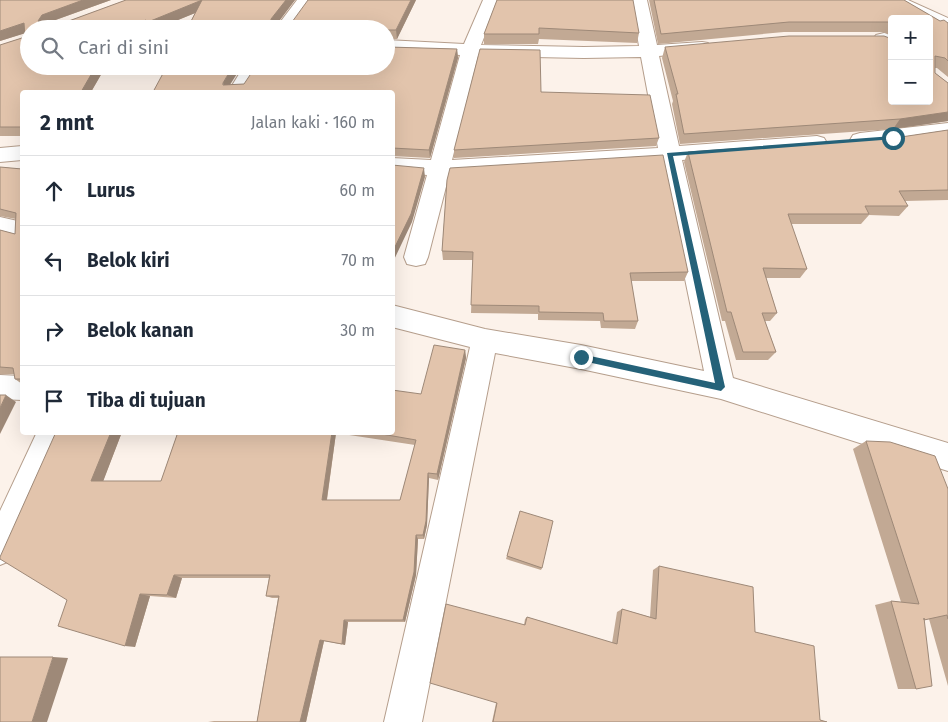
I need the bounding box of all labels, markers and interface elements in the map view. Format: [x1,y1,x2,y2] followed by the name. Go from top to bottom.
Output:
[888,15,933,105] map controls
[888,15,933,60] button: +
[20,20,395,75] search box
[38,34,66,62] icon: search
[78,36,169,59] text: Cari di sini
[888,60,933,105] button: −
[40,110,94,136] text: 2 mnt
[251,113,375,132] text: Jalan kaki · 160 m
[882,127,905,150] route start
[40,177,68,205] icon: ahead
[87,179,135,202] text: Lurus
[340,181,375,200] text: 60 m
[40,247,68,275] icon: left
[87,249,170,272] text: Belok kiri
[341,251,375,270] text: 70 m
[40,317,68,345] icon: right
[87,319,194,342] text: Belok kanan
[340,321,375,340] text: 30 m
[570,346,593,369] route end
[40,387,68,415] icon: arrive
[87,389,206,412] text: Tiba di tujuan

